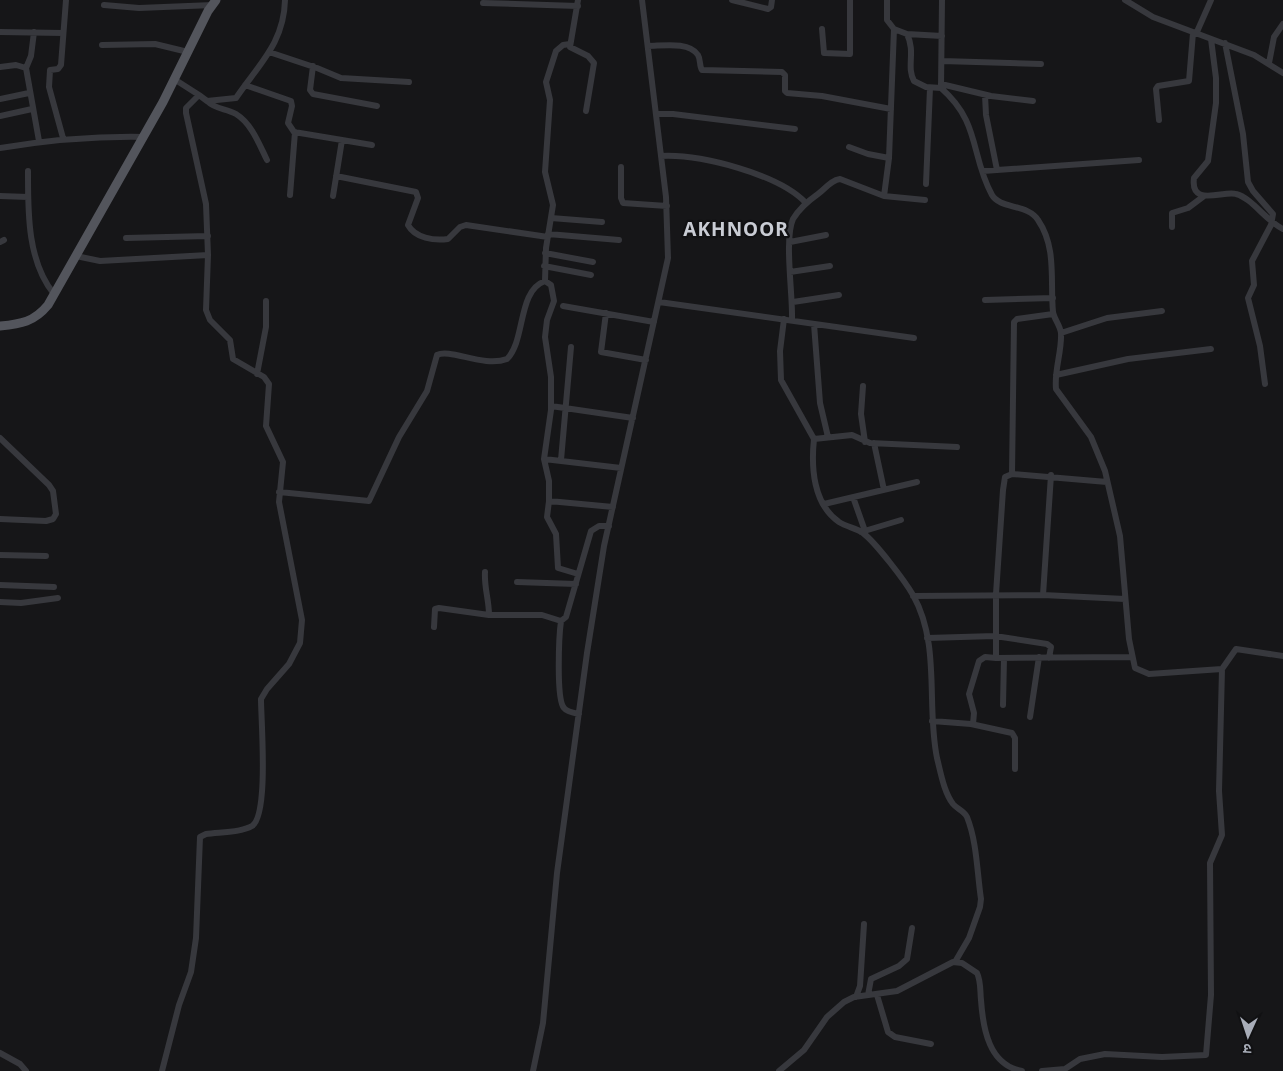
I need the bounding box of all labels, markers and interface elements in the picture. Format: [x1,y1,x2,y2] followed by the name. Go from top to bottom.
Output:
[683,216,789,242] district label: AKHNOOR
[1223,1011,1273,1061] north arrow
[1242,1040,1252,1059] text: उ

